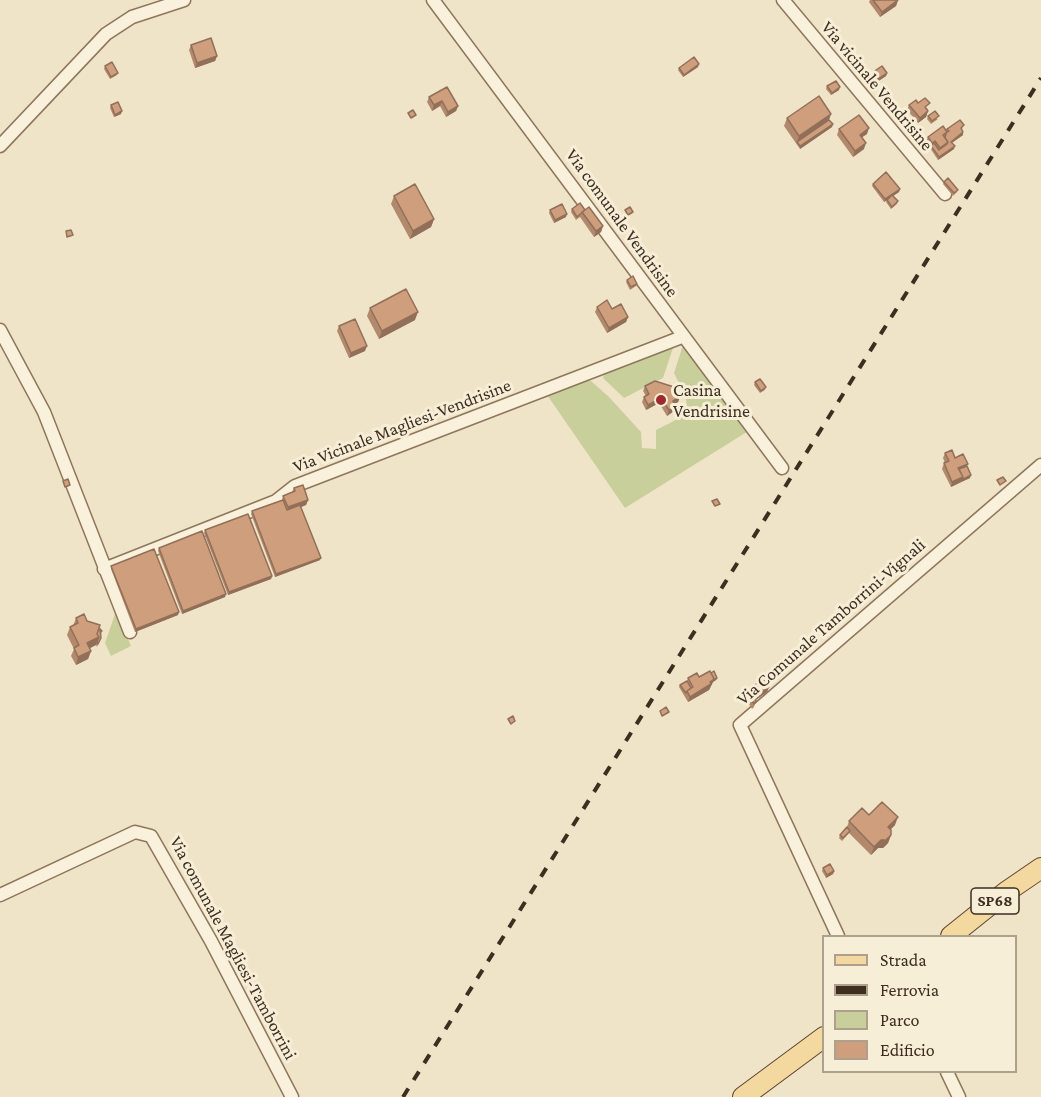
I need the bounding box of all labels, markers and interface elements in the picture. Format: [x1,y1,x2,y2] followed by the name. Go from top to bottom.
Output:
[816,17,938,155] street label: Via vicinale Vendrisine
[561,145,683,301] street label: Via comunale Vendrisine
[290,374,514,478] street label: Via Vicinale Magliesi-Vendrisine
[673,379,750,422] place label: Casina Vendrisine
[654,393,668,407] marker: Casina Vendrisine
[732,534,930,710] street label: Via Comunale Tamborrini-Vignali
[165,833,301,1063] street label: Via comunale Magliesi-Tamborrini
[971,888,1019,914] road number: SP68
[822,935,1017,1073] legend
[880,950,927,970] text: Strada
[880,980,939,1000] text: Ferrovia
[880,1010,919,1030] text: Parco
[880,1040,935,1060] text: Edificio

